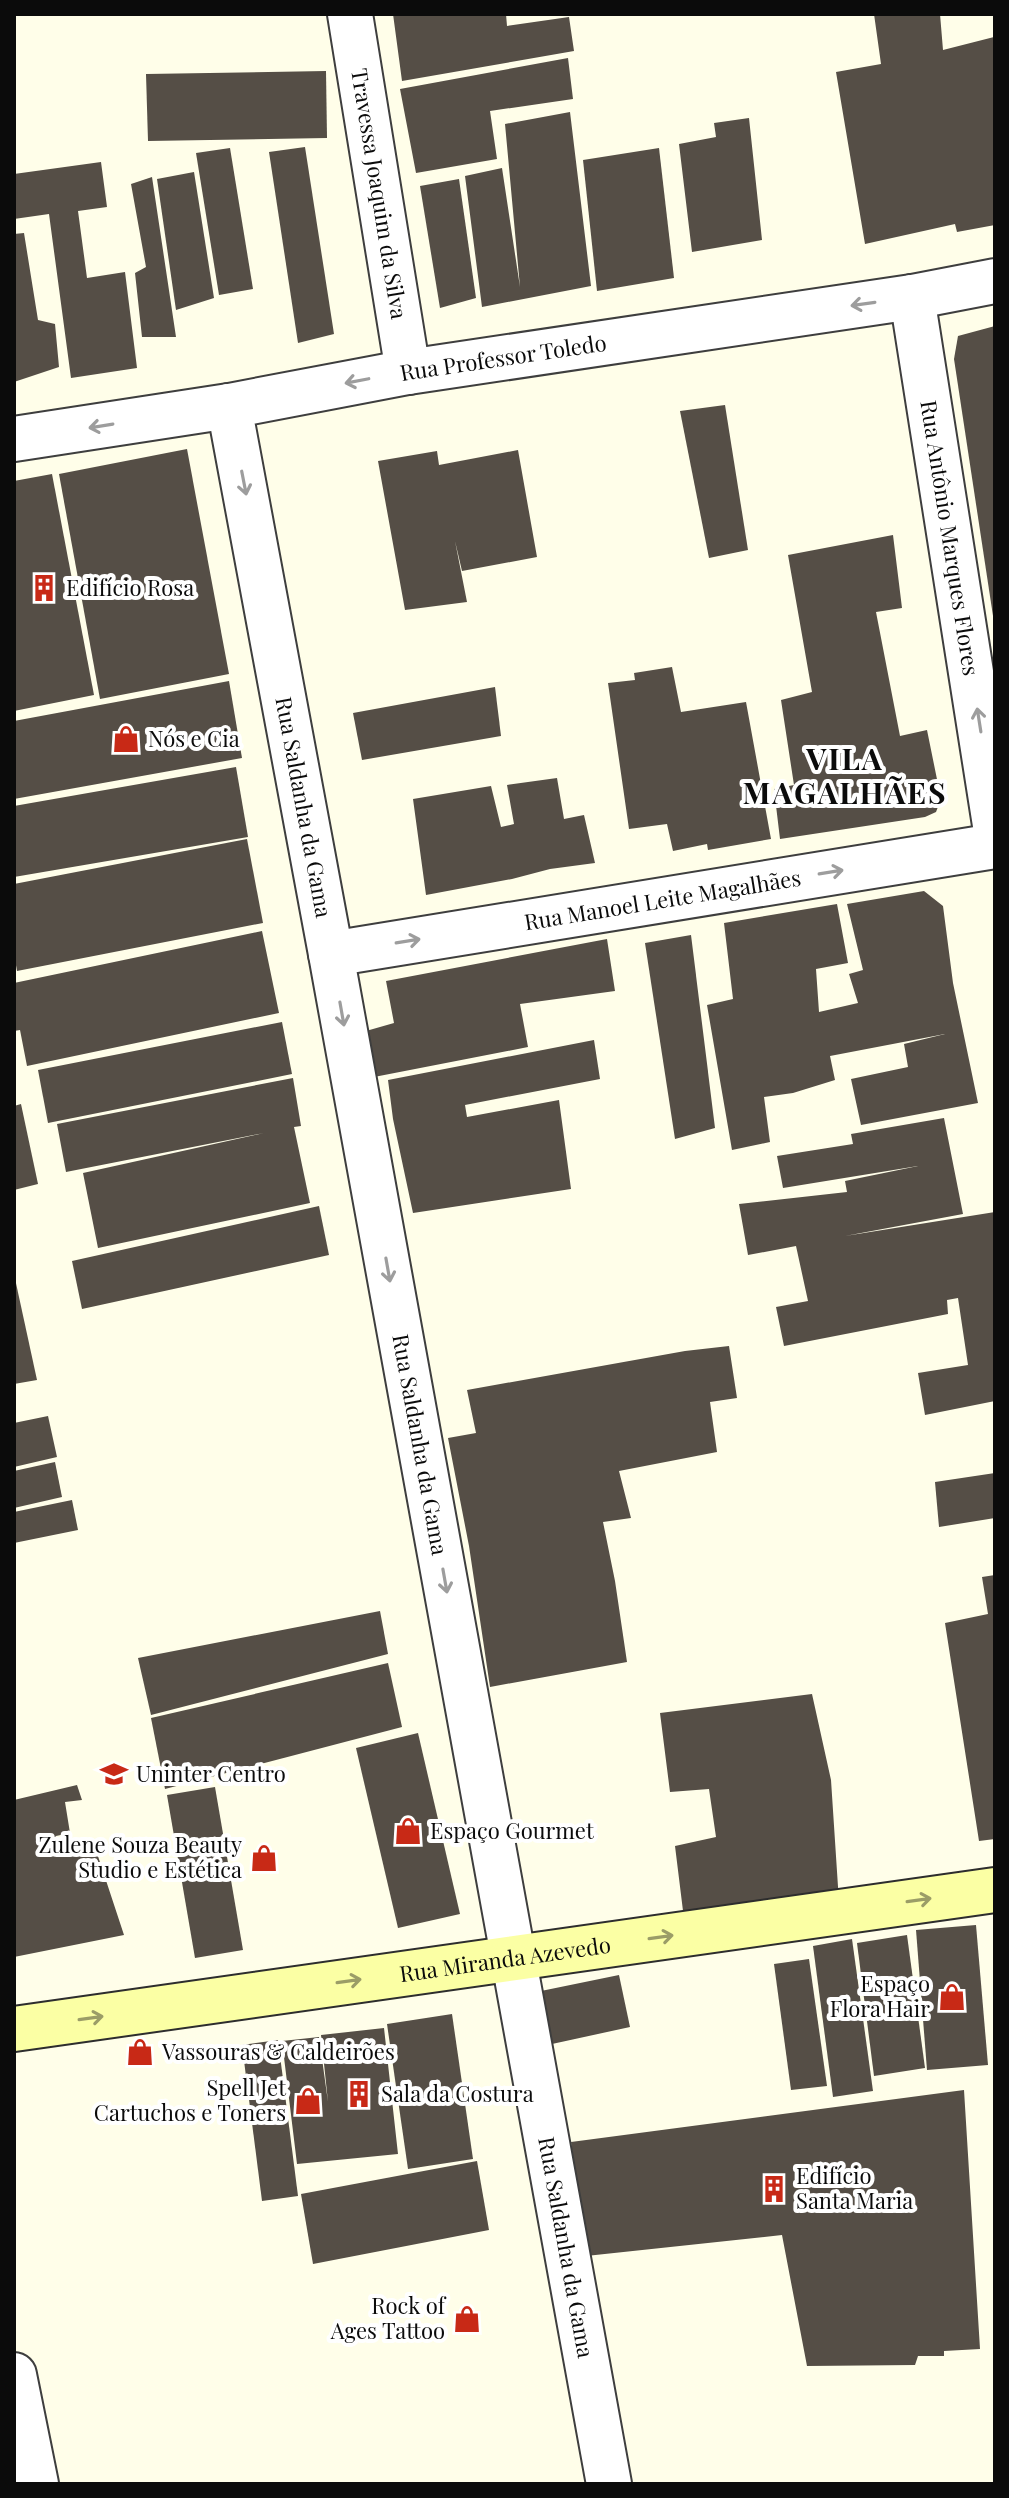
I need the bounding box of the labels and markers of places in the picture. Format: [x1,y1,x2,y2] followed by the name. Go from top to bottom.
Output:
[66,572,194,602] place label: Edifício Rosa
[29,573,59,603] building icon: Edifício Rosa
[148,723,240,753] place label: Nós e Cia
[111,724,141,754] shop icon: Nós e Cia
[136,1758,286,1788] place label: Uninter Centro
[99,1759,129,1789] school or university icon: Uninter Centro
[430,1815,595,1845] place label: Espaço Gourmet
[393,1816,423,1846] shop icon: Espaço Gourmet
[39,1829,242,1884] place label: Zulene Souza Beauty Studio e Estética
[249,1843,279,1873] shop icon: Zulene Souza Beauty Studio e Estética
[830,1968,930,2023] place label: Espaço Flora Hair
[937,1982,967,2012] shop icon: Espaço Flora Hair
[161,2036,395,2066] place label: Vassouras & Caldeirões
[125,2037,155,2067] shop icon: Vassouras & Caldeirões
[94,2072,287,2127] place label: Spell Jet Cartuchos e Toners
[381,2078,534,2108] place label: Sala da Costura
[344,2079,374,2109] building icon: Sala da Costura
[293,2086,323,2116] shop icon: Spell Jet Cartuchos e Toners
[796,2160,913,2215] place label: Edifício Santa Maria
[759,2174,789,2204] building icon: Edifício Santa Maria
[330,2290,447,2345] place label: Rock of Ages Tattoo
[452,2304,482,2334] shop icon: Rock of Ages Tattoo

